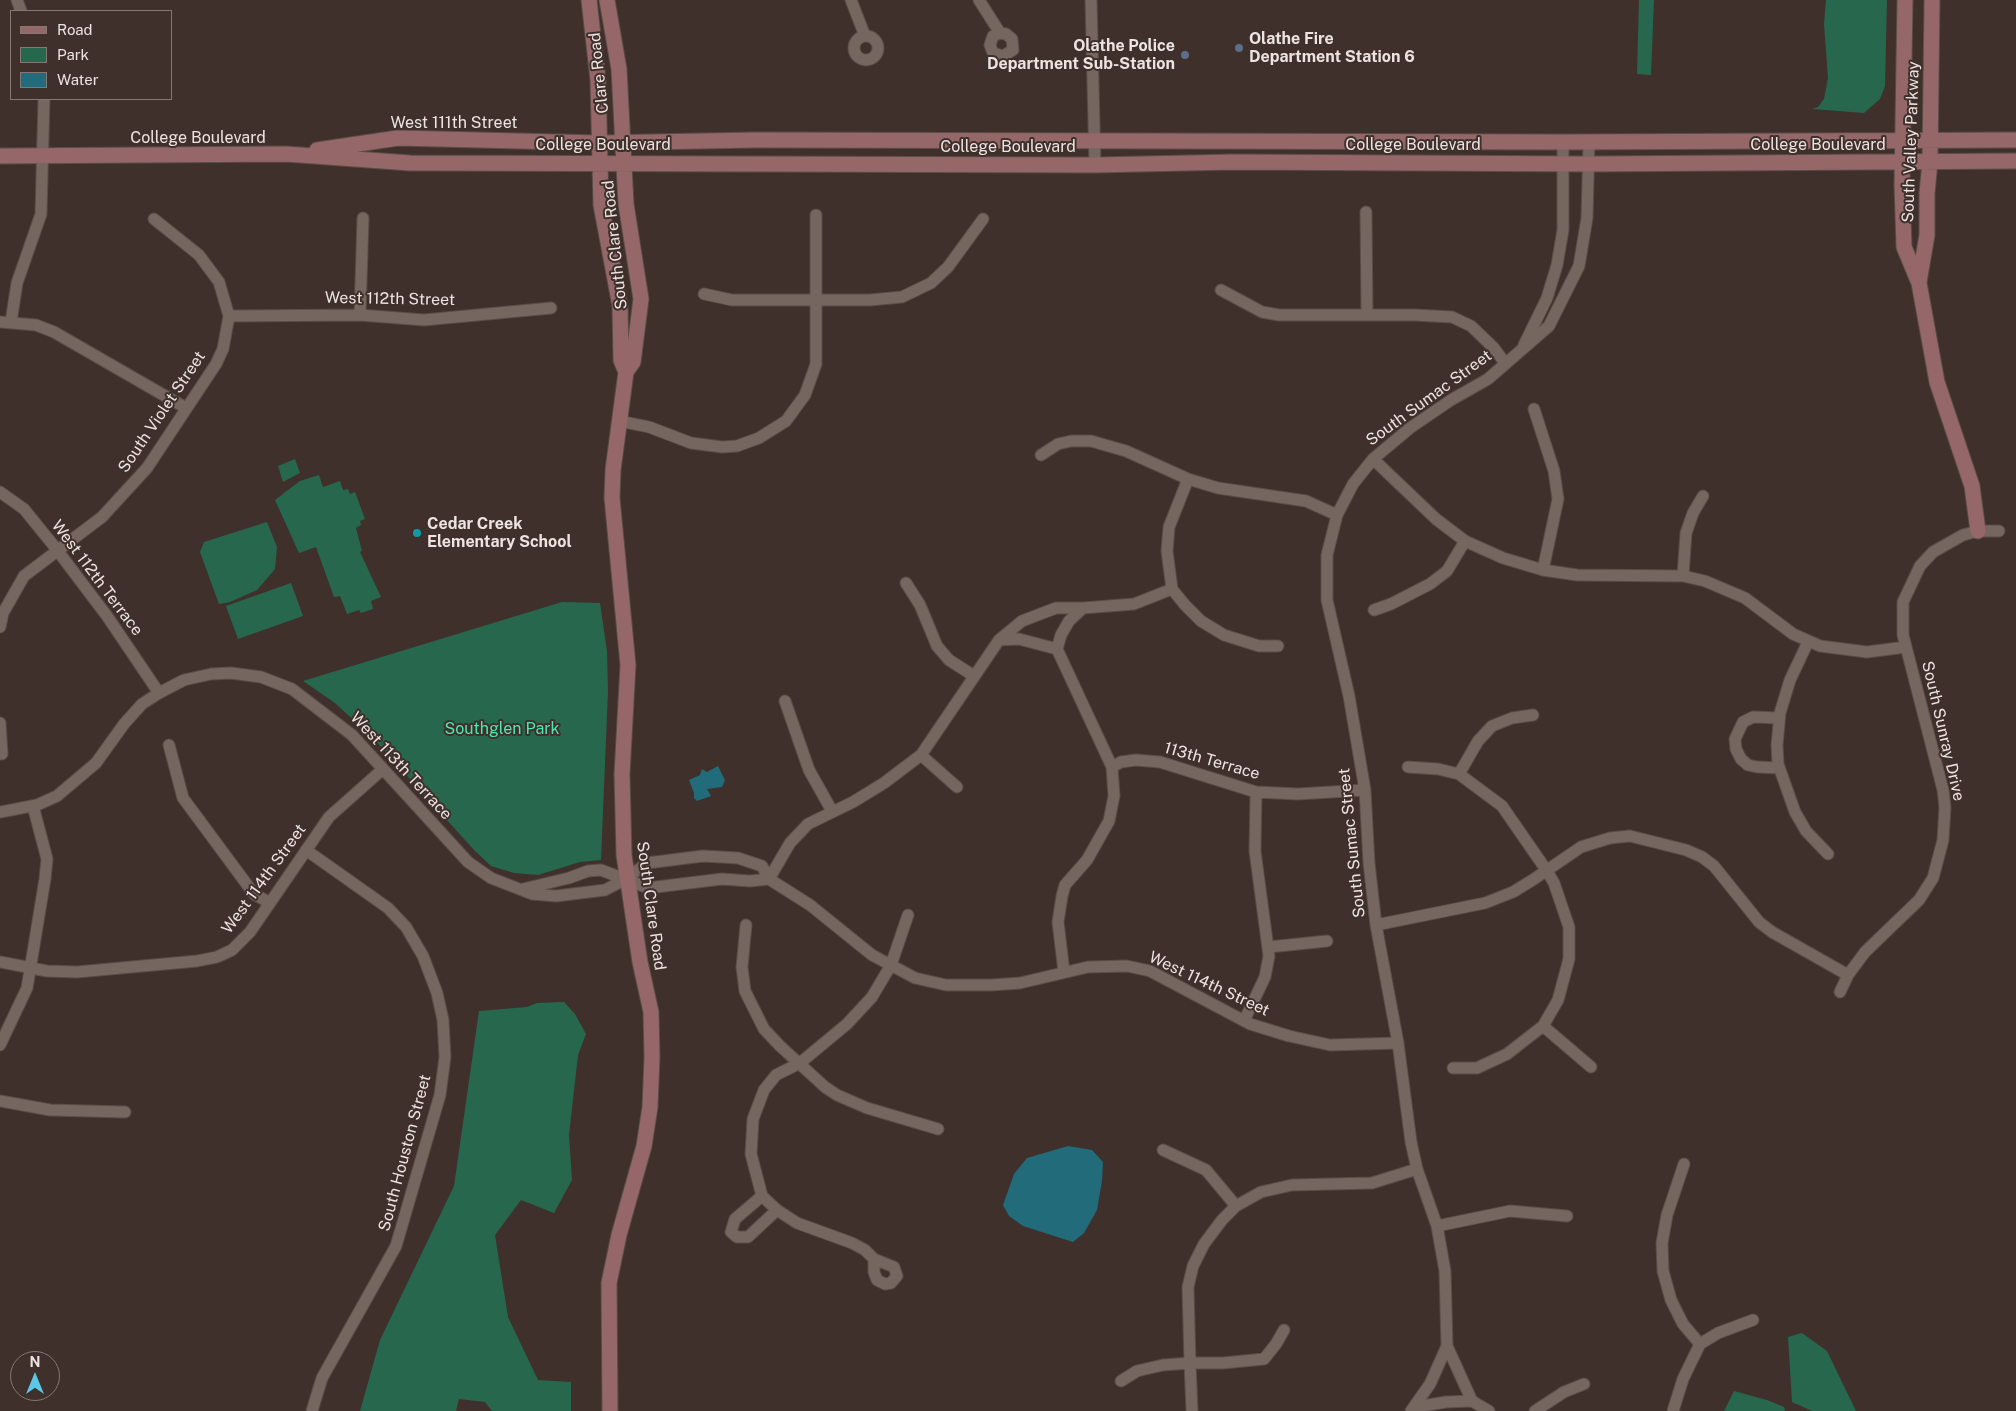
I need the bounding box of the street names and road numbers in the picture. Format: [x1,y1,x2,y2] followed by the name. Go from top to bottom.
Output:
[585,31,613,115] street label: Clare Road
[1899,61,1923,223] street label: South Valley Parkway
[390,113,518,133] street label: West 111th Street
[130,128,266,148] street label: College Boulevard
[535,135,671,155] street label: College Boulevard
[1345,135,1481,155] street label: College Boulevard
[1750,135,1886,155] street label: College Boulevard
[940,137,1076,157] street label: College Boulevard
[599,179,631,311] street label: South Clare Road
[325,288,455,310] street label: West 112th Street
[1362,346,1496,450] street label: South Sumac Street
[114,348,210,476] street label: South Violet Street
[47,516,147,640] street label: West 112th Terrace
[1918,659,1968,803] street label: South Sunray Drive
[346,708,456,824] street label: West 113th Terrace
[1162,738,1262,784] street label: 113th Terrace
[1335,767,1369,919] street label: South Sumac Street
[218,820,310,938] street label: West 114th Street
[632,840,670,972] street label: South Clare Road
[1146,948,1272,1020] street label: West 114th Street
[375,1072,435,1234] street label: South Houston Street

